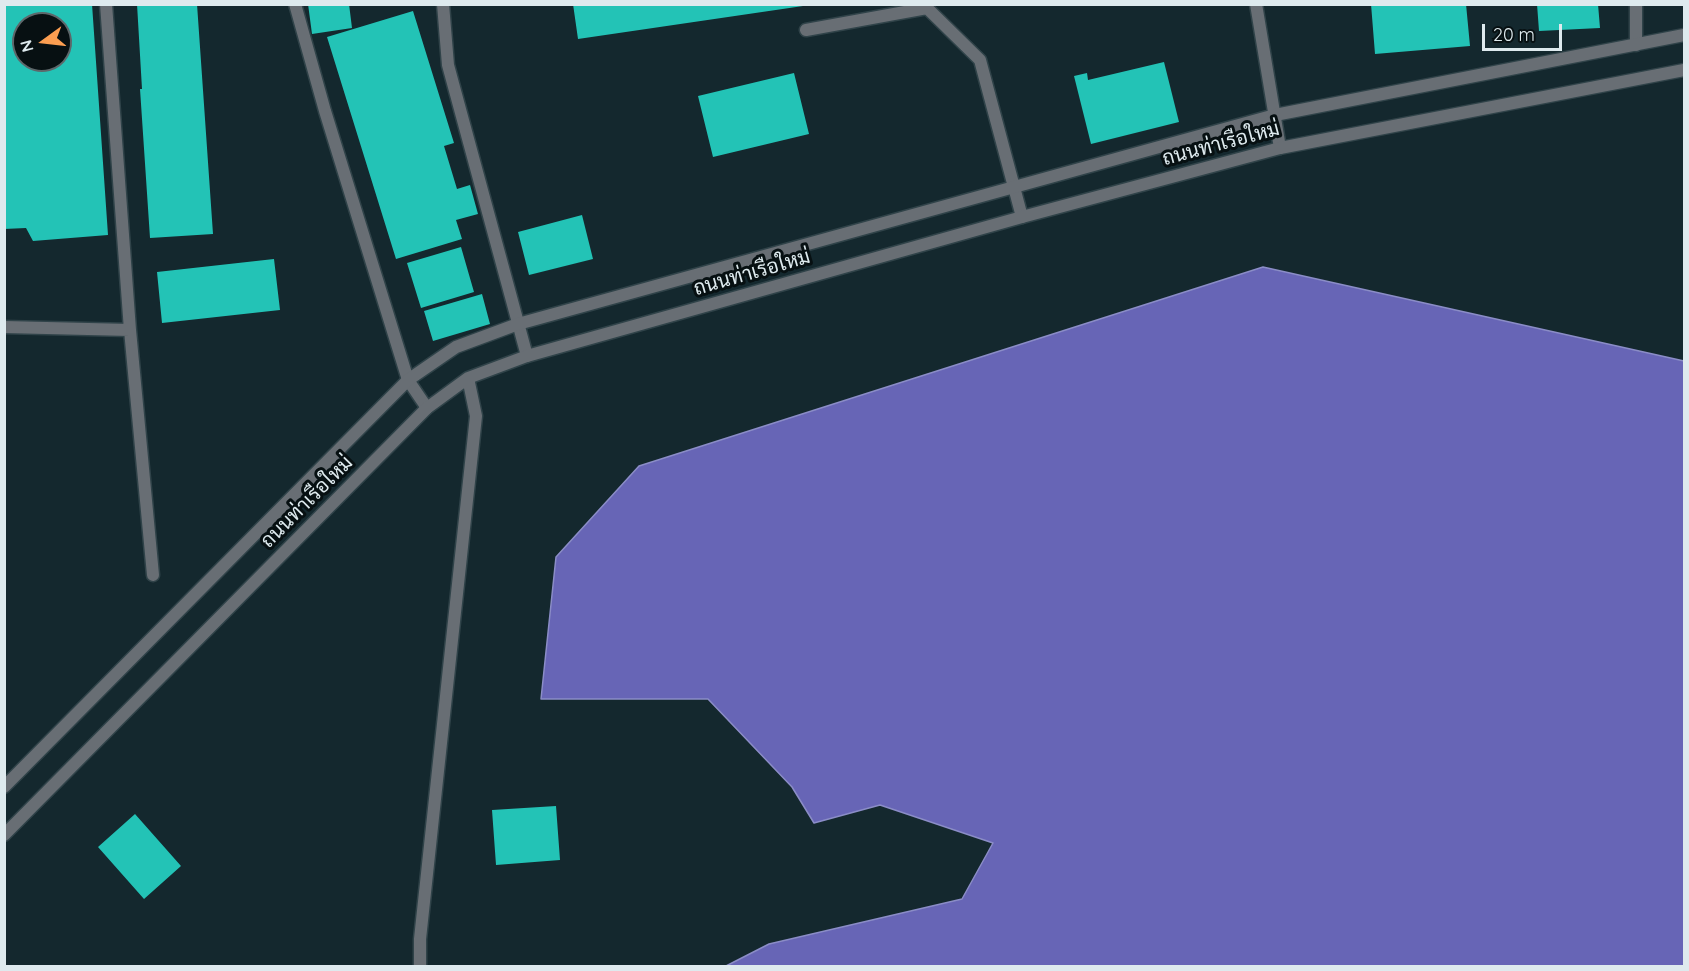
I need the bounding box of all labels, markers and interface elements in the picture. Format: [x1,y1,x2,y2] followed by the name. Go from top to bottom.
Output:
[12,12,72,72] north arrow
[1485,12,1564,50] scale bar
[1493,23,1535,46] text: 20 m
[15,38,38,54] text: N
[1160,117,1282,171] street label: ถนนท่าเรือใหม่
[691,245,813,301] street label: ถนนท่าเรือใหม่
[256,451,358,553] street label: ถนนท่าเรือใหม่

